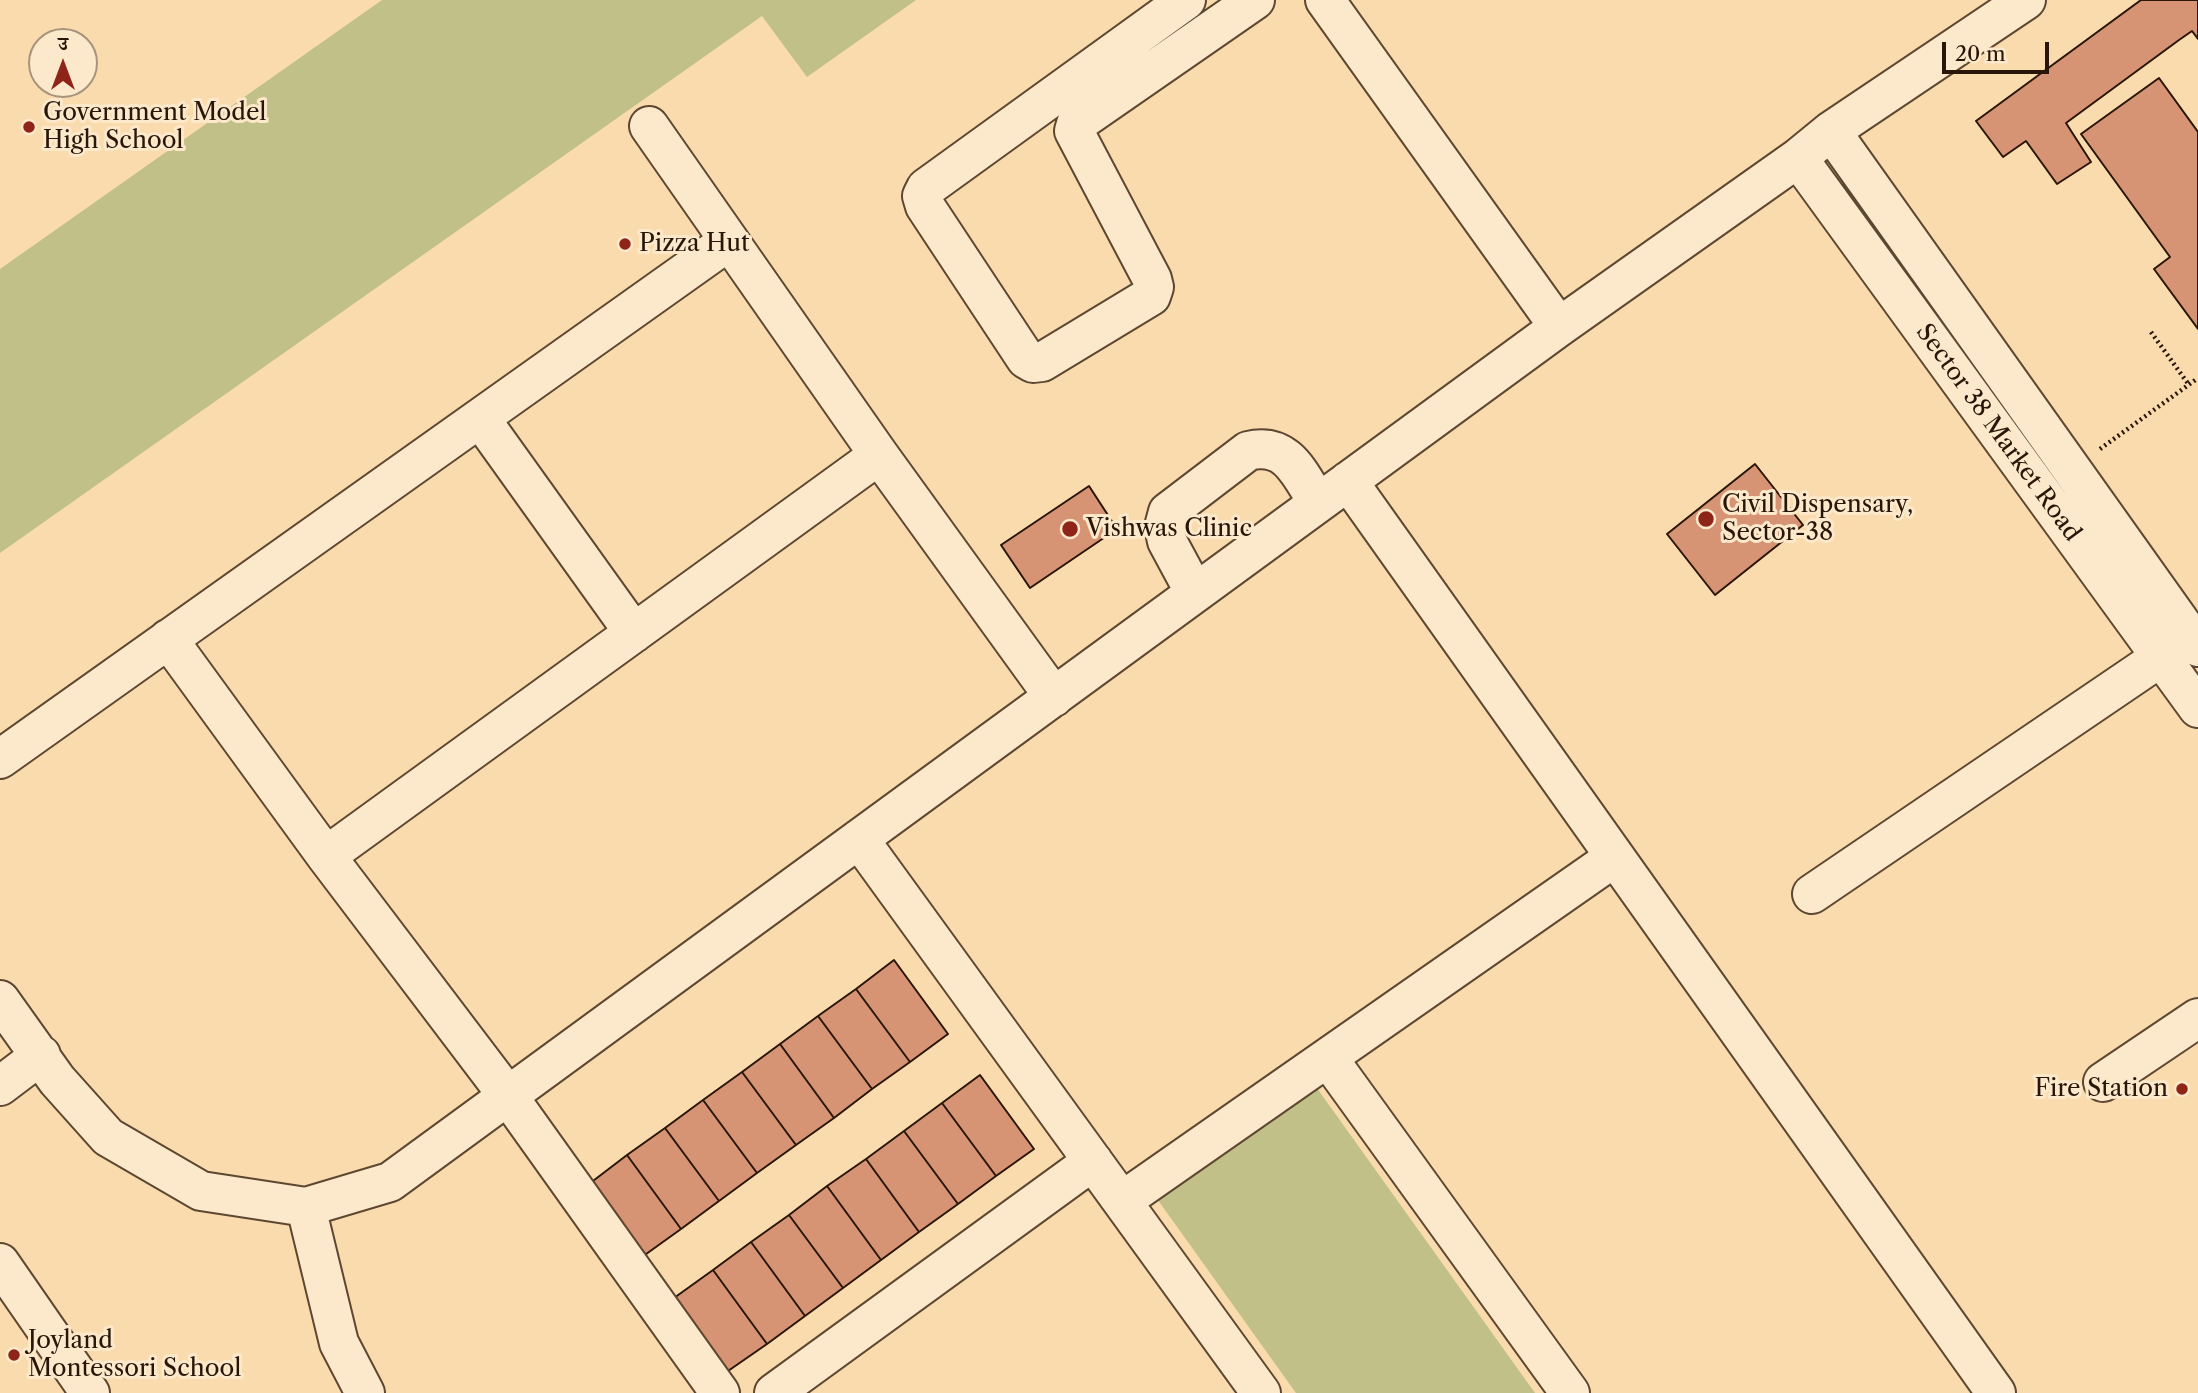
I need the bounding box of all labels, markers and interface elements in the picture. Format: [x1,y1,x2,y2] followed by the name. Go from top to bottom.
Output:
[28,28,98,98] north arrow
[1946,28,2053,72] scale bar
[58,32,68,55] text: उ
[1955,41,2006,66] text: 20 m
[43,99,266,155] place label: Government Model High School
[21,119,37,135] marker: Government Model High School
[639,230,749,258] place label: Pizza Hut
[617,236,633,252] marker: Pizza Hut
[1910,319,2086,547] street label: Sector 38 Market Road
[1722,491,1913,547] place label: Civil Dispensary, Sector-38
[1696,509,1716,529] marker: Civil Dispensary, Sector-38
[1086,515,1252,543] place label: Vishwas Clinic
[1060,519,1080,539] marker: Vishwas Clinic
[2034,1075,2168,1103] place label: Fire Station
[2174,1081,2190,1097] marker: Fire Station
[28,1327,241,1383] place label: Joyland Montessori School
[6,1347,22,1363] marker: Joyland Montessori School

